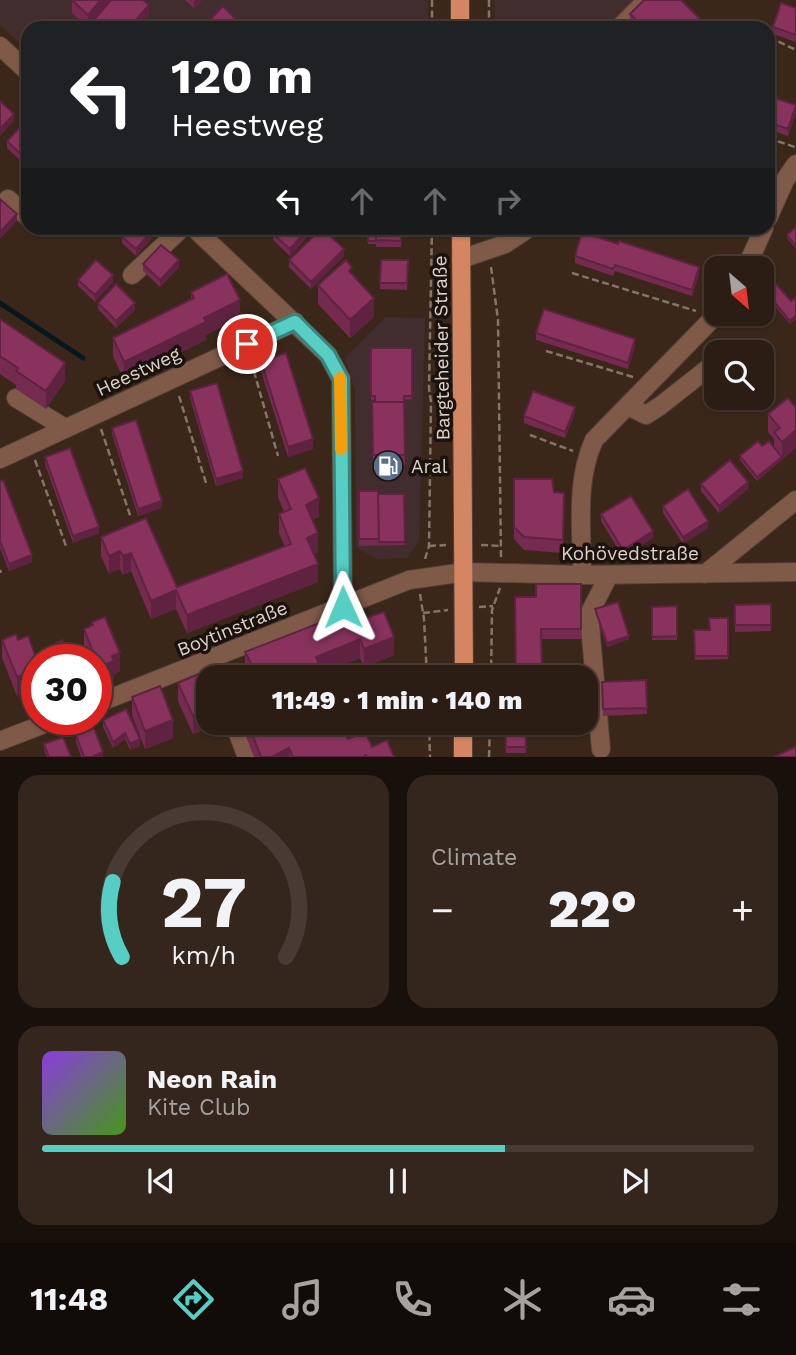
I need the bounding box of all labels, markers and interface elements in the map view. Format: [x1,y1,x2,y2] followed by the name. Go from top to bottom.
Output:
[171,47,313,105] text: 120 m
[56,49,147,140] icon: left
[171,106,323,144] text: Heestweg
[270,182,308,220] icon: left
[343,182,381,220] icon: ahead
[416,182,454,220] icon: ahead
[489,182,527,220] icon: right
[428,255,455,441] street label: Bargteheider Straße
[704,256,774,326] north arrow
[704,256,774,410] map controls
[217,314,277,374] pin
[228,325,266,363] icon: arrive
[704,340,774,410] button: search
[92,342,185,401] street label: Heestweg
[371,449,405,483] fuel station icon: Aral
[411,455,448,478] place label: Aral
[561,542,699,565] street label: Kohövedstraße
[306,570,380,644] position arrow
[174,596,291,661] street label: Boytinstraße
[21,644,112,735] speed limit sign: 30
[272,685,522,715] text: 11:49 · 1 min · 140 m
[431,844,517,871] text: Climate
[160,860,247,946] text: 27
[548,879,637,940] text: 22°
[431,888,454,932] text: −
[731,888,754,932] text: +
[171,941,236,970] text: km/h
[147,1064,277,1094] text: Neon Rain
[147,1094,250,1121] text: Kite Club
[142,1162,180,1200] icon: previous
[379,1162,417,1200] icon: pause
[616,1162,654,1200] icon: next
[169,1275,218,1324] icon: directions
[278,1275,327,1324] icon: music
[388,1275,437,1324] icon: phone
[498,1275,547,1324] icon: climate
[607,1275,656,1324] icon: car
[717,1275,766,1324] icon: filters
[30,1280,108,1318] text: 11:48

